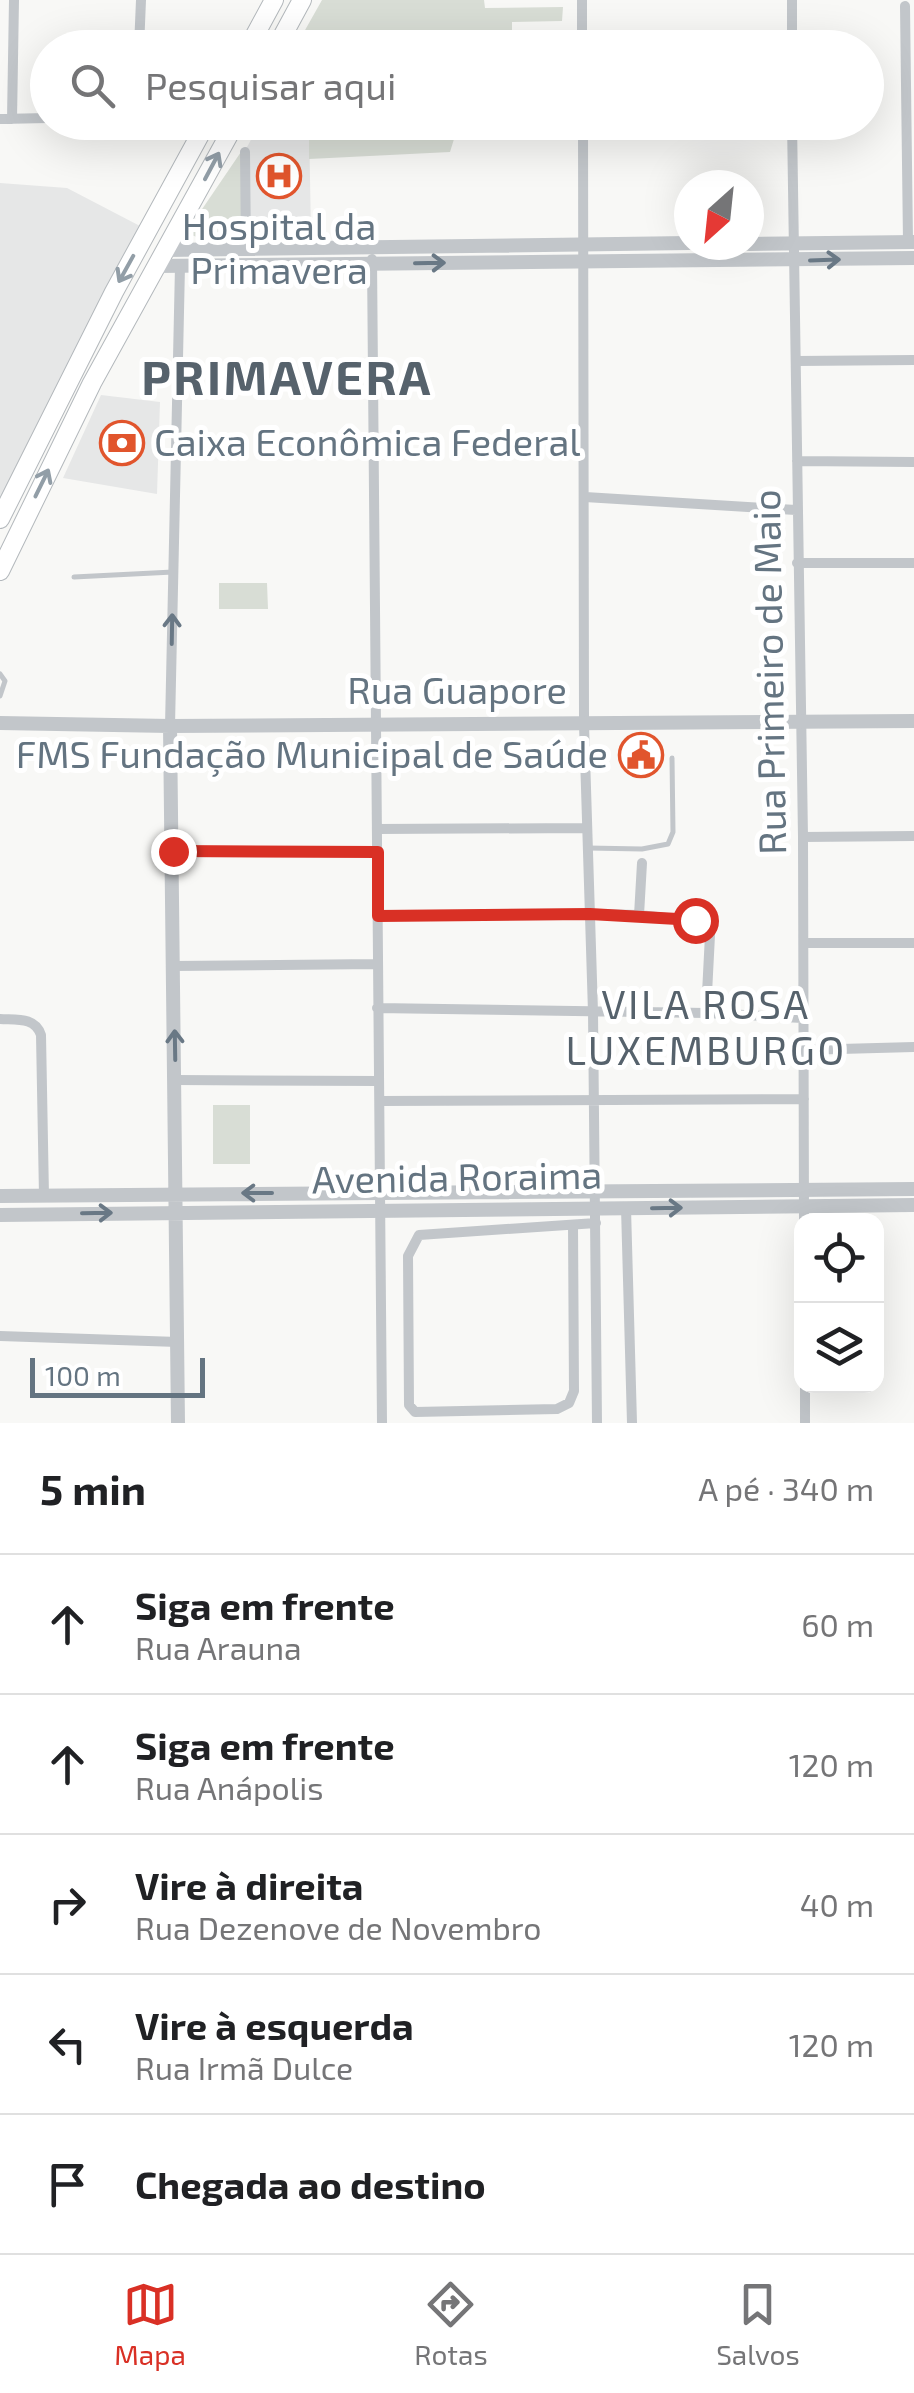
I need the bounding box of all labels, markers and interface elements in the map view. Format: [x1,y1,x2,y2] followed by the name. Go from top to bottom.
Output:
[30,30,884,140] search box
[65,58,120,113] icon: search
[145,62,396,108] text: Pesquisar aqui
[203,152,222,182] one-way arrow
[256,153,302,199] hospital icon: Hospital da Primavera
[674,170,764,260] north arrow
[182,202,376,292] place label: Hospital da Primavera
[808,251,840,270] one-way arrow
[116,254,136,284] one-way arrow
[412,254,445,272] one-way arrow
[141,347,433,405] district label: PRIMAVERA
[154,418,581,464] place label: Caixa Econômica Federal
[99,420,145,466] bank icon: Caixa Econômica Federal
[33,469,52,499] one-way arrow
[742,489,794,855] street label: Rua Primeiro de Maio
[162,613,181,645] one-way arrow
[347,666,567,712] street label: Rua Guapore
[16,730,608,777] place label: FMS Fundação Municipal de Saúde
[618,732,664,778] public building icon: FMS Fundação Municipal de Saúde
[151,829,197,875] route end
[673,898,719,944] route start
[565,979,847,1073] district label: VILA ROSA LUXEMBURGO
[166,1029,185,1061] one-way arrow
[311,1150,603,1202] street label: Avenida Roraima
[241,1184,274,1202] one-way arrow
[651,1198,683,1217] one-way arrow
[81,1204,113,1223] one-way arrow
[794,1213,884,1393] map controls
[794,1213,884,1303] button: locate
[794,1303,884,1393] button: layers
[30,1353,205,1398] scale bar
[45,1358,121,1392] text: 100 m
[40,1463,146,1513] text: 5 min
[698,1469,874,1507] text: A pé · 340 m
[135,1582,395,1628] text: Siga em frente
[40,1597,95,1652] icon: ahead
[801,1605,874,1643] text: 60 m
[135,1628,302,1666] text: Rua Arauna
[135,1722,395,1768] text: Siga em frente
[40,1737,95,1792] icon: ahead
[789,1745,874,1783] text: 120 m
[135,1768,323,1806] text: Rua Anápolis
[135,1862,363,1908] text: Vire à direita
[40,1877,95,1932] icon: right
[800,1885,874,1923] text: 40 m
[135,1908,541,1946] text: Rua Dezenove de Novembro
[135,2002,414,2048] text: Vire à esquerda
[40,2017,95,2072] icon: left
[789,2025,874,2063] text: 120 m
[135,2048,353,2086] text: Rua Irmã Dulce
[40,2157,95,2212] icon: arrive
[135,2161,486,2207] text: Chegada ao destino
[114,2277,186,2371] tab: Mapa
[414,2277,488,2371] tab: Rotas
[716,2277,800,2371] tab: Salvos

